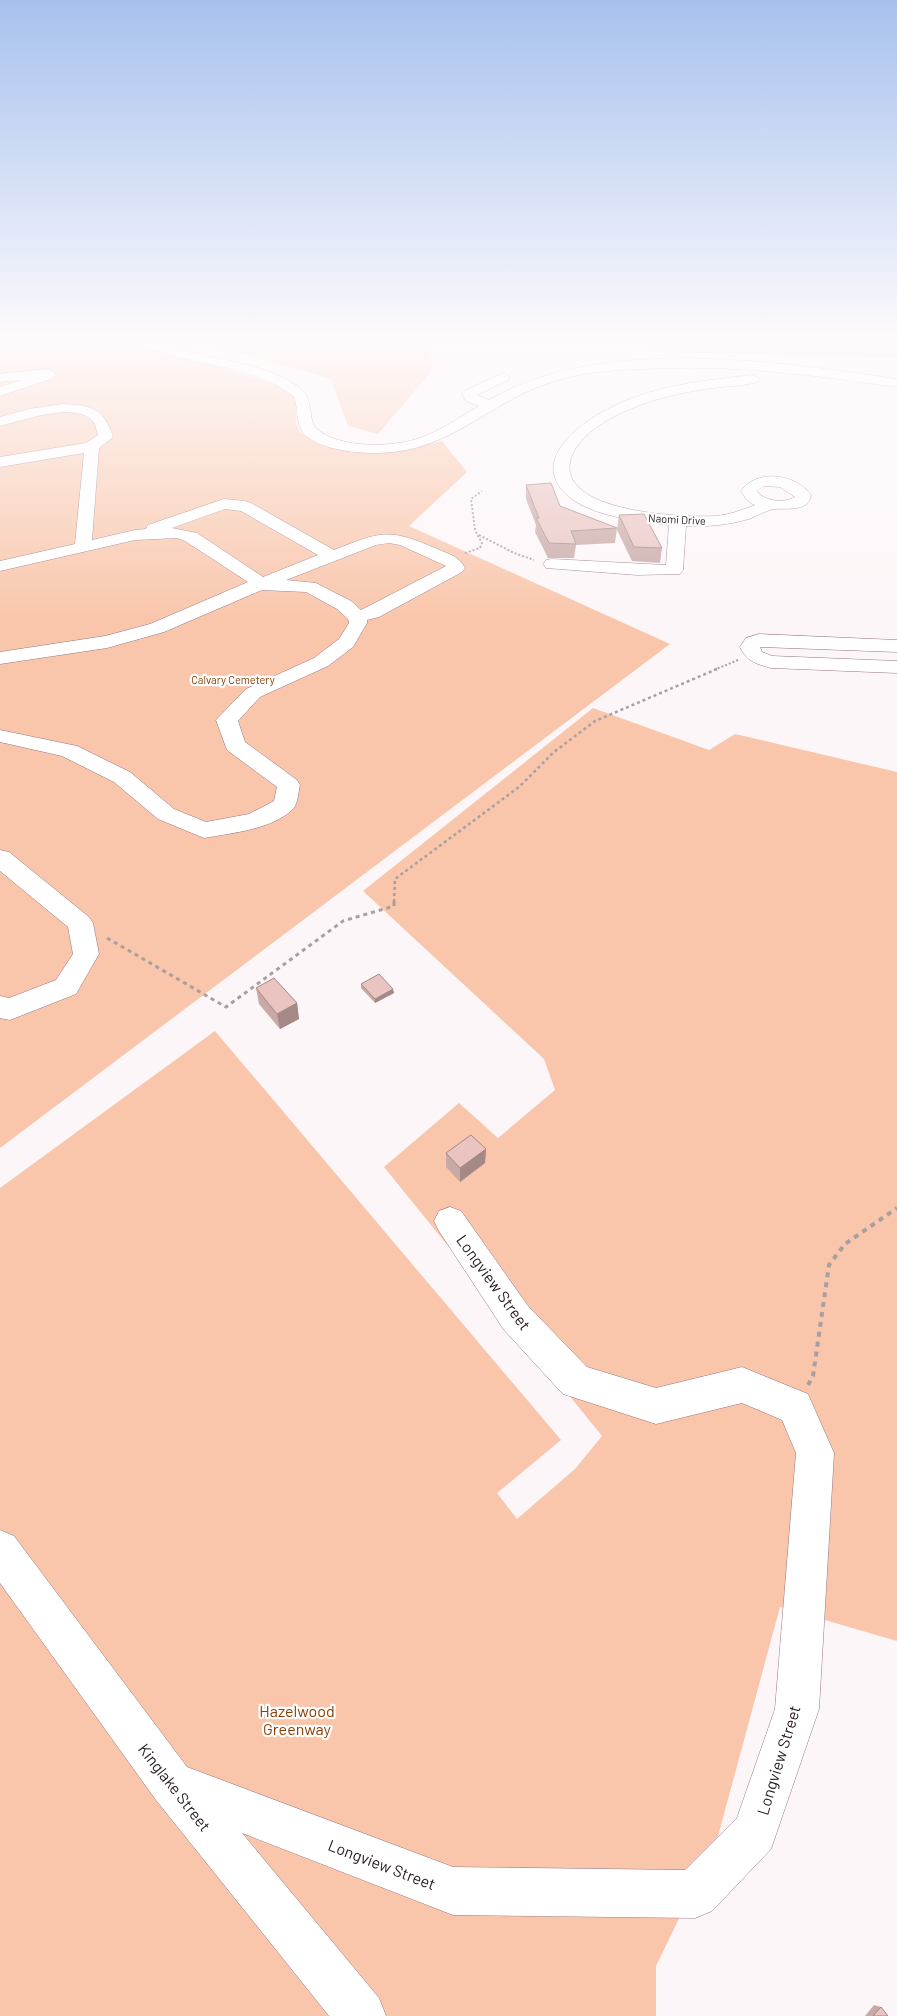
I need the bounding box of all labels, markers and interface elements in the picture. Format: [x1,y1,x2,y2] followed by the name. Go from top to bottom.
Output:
[648,511,706,527] street label: Naomi Drive
[191,673,275,686] park label: Calvary Cemetery
[453,1231,535,1333] street label: Longview Street
[259,1701,335,1738] park label: Hazelwood Greenway
[752,1703,804,1817] street label: Longview Street
[135,1739,215,1835] street label: Kinglake Street
[326,1835,438,1893] street label: Longview Street

